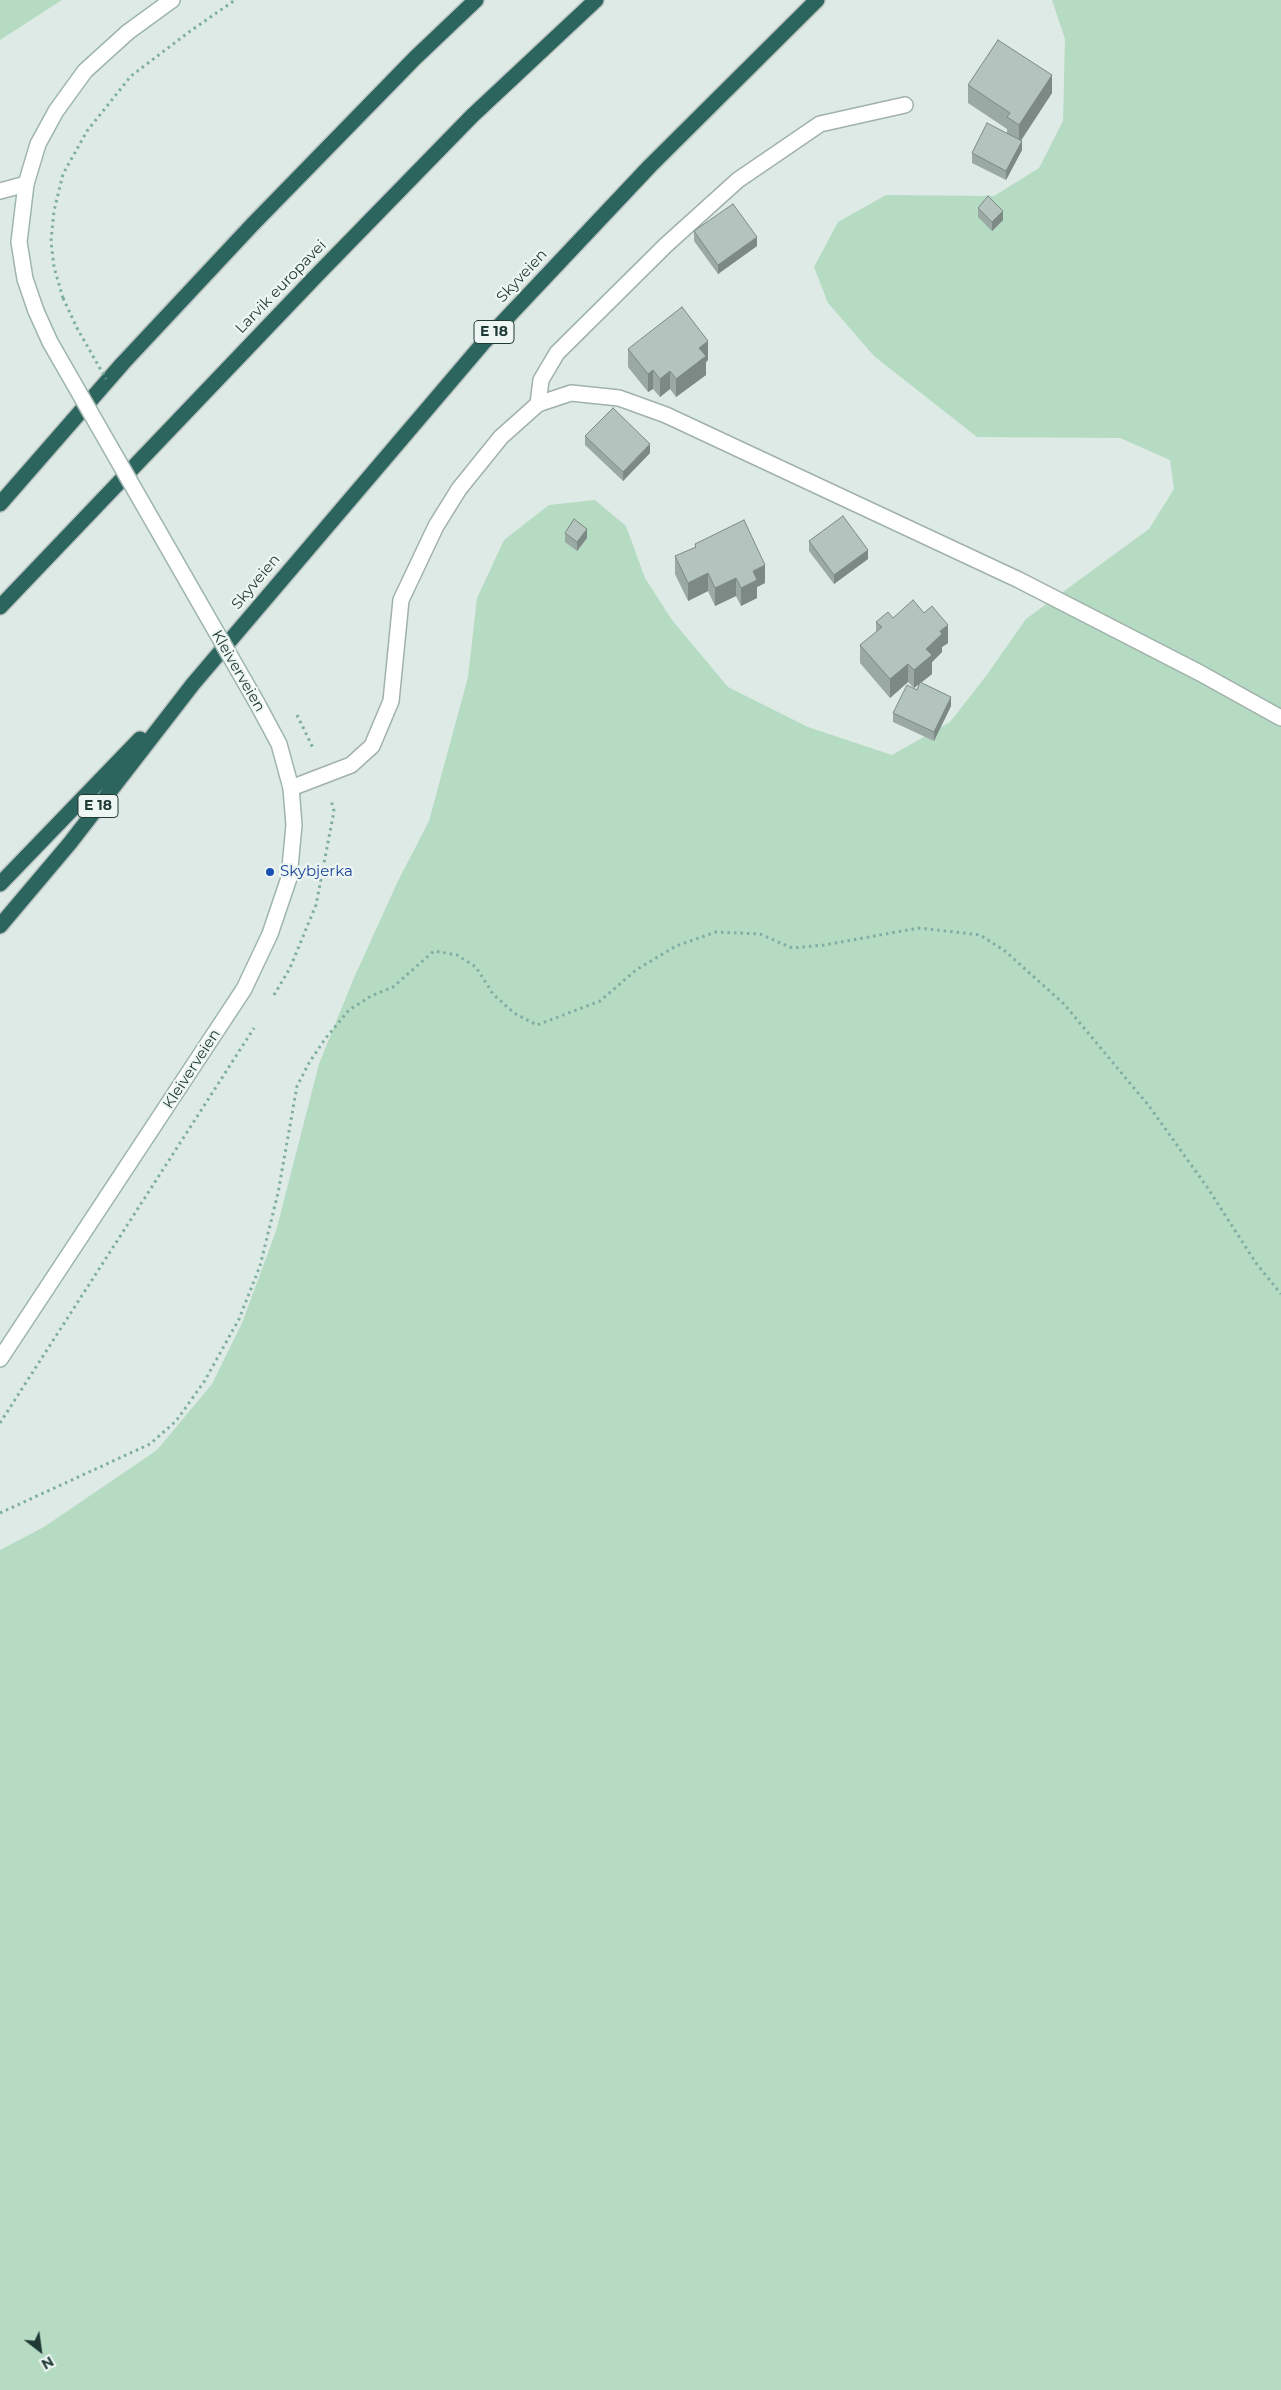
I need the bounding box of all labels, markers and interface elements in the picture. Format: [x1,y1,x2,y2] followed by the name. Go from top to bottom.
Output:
[232,236,330,338] street label: Larvik europavei
[493,246,551,306] street label: Skyveien
[474,321,514,344] road number: E 18
[228,551,284,613] street label: Skyveien
[207,627,269,715] street label: Kleiverveien
[78,794,118,818] road number: E 18
[280,863,353,881] place label: Skybjerka
[264,866,276,878] marker: Skybjerka
[160,1026,224,1112] street label: Kleiverveien
[15,2325,65,2375] north arrow
[38,2352,57,2374] text: N

